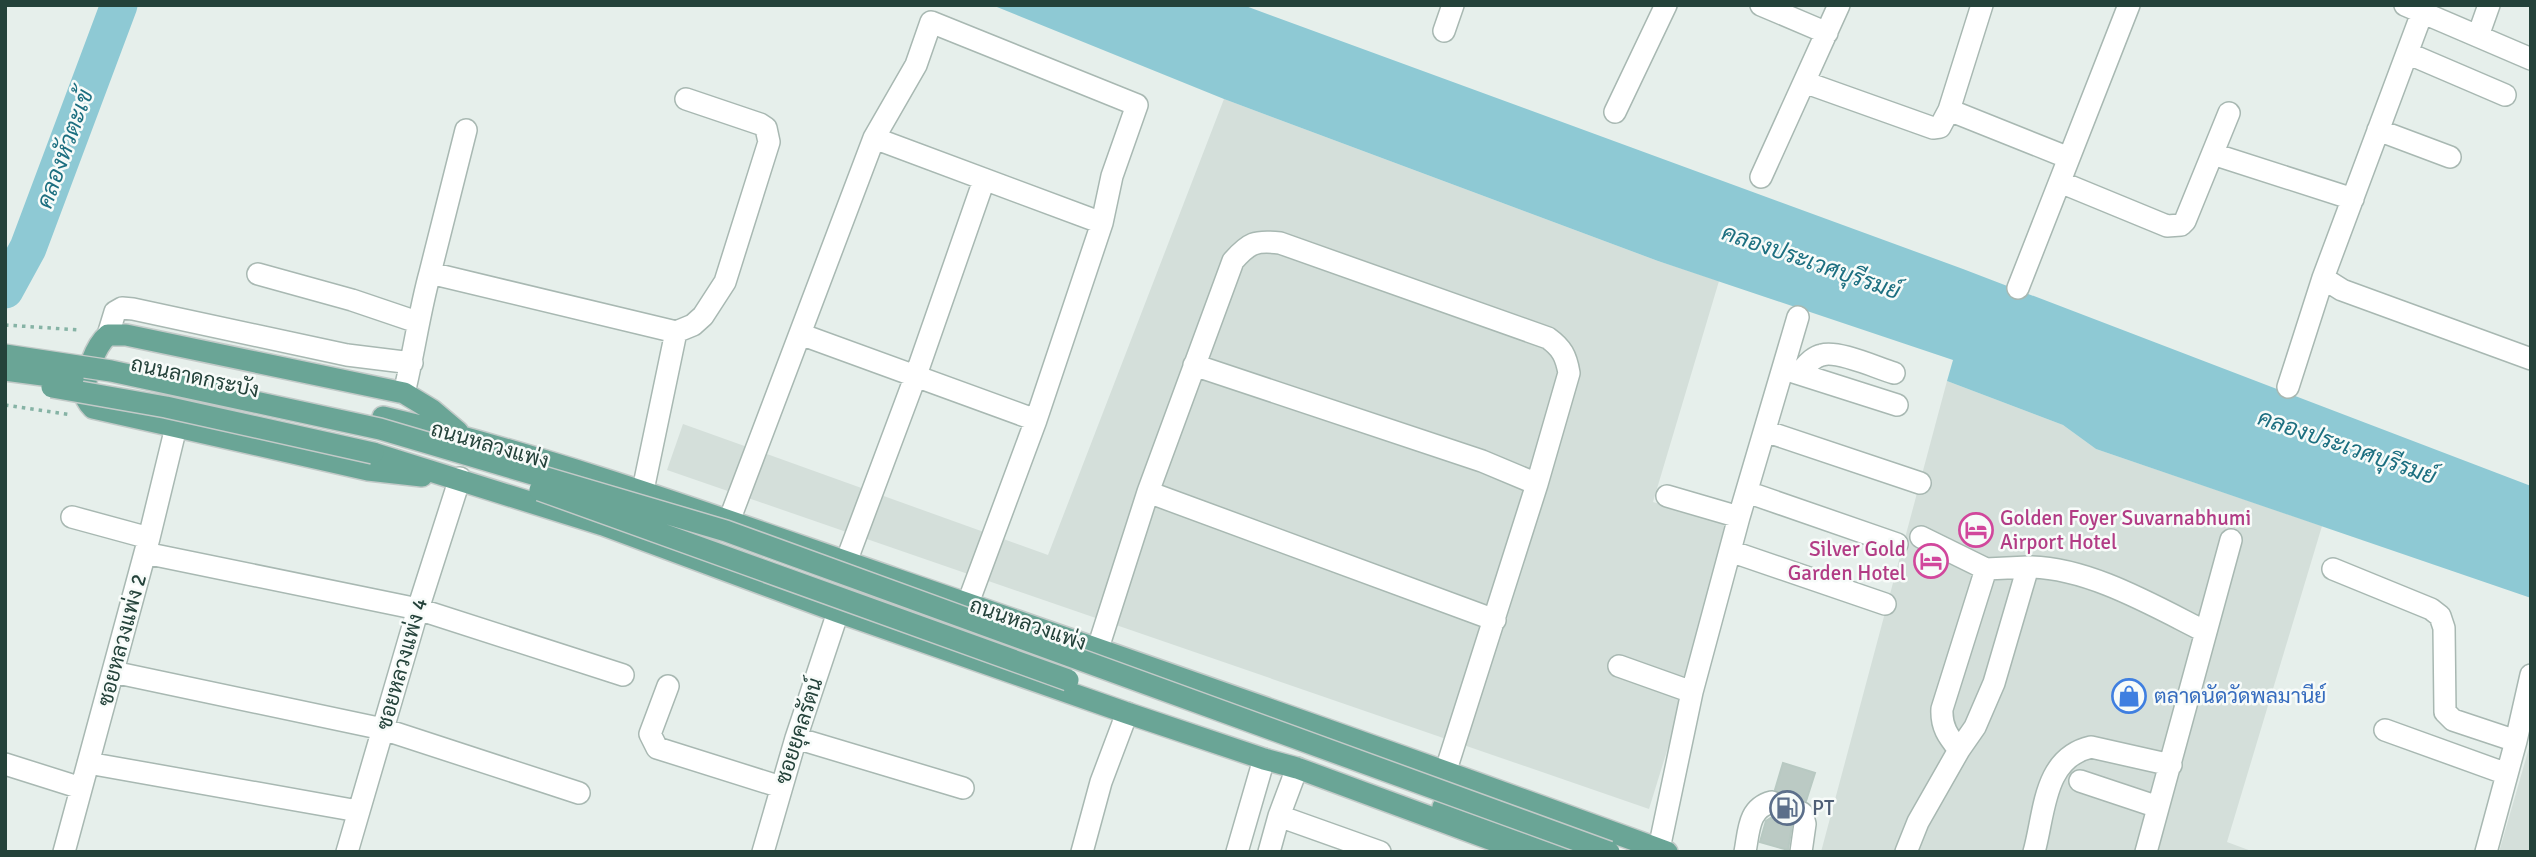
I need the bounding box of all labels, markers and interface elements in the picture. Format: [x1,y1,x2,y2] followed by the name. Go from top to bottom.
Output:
[30,82,101,212] water label: คลองหัวตะเข้
[1718,216,1907,308] water label: คลองประเวศบุรีรมย์
[129,351,261,403] street label: ถนนลาดกระบัง
[2254,401,2443,493] water label: คลองประเวศบุรีรมย์
[428,416,552,474] street label: ถนนหลวงแพ่ง
[2000,505,2251,555] place label: Golden Foyer Suvarnabhumi Airport Hotel
[1957,511,1995,549] hotel icon: Golden Foyer Suvarnabhumi Airport Hotel
[1788,536,1906,586] place label: Silver Gold Garden Hotel
[1912,542,1950,580] hotel icon: Silver Gold Garden Hotel
[92,571,152,709] street label: ซอยหลวงแพ่ง 2
[966,592,1090,656] street label: ถนนหลวงแพ่ง
[371,595,433,733] street label: ซอยหลวงแพ่ง 4
[769,674,829,788] street label: ซอยยุคลรัตน์
[2110,677,2148,715] shop icon: ตลาดนัดวัดพลมานีย์
[2154,682,2326,709] place label: ตลาดนัดวัดพลมานีย์
[1768,789,1806,827] fuel station icon: PT
[1812,795,1835,821] place label: PT

